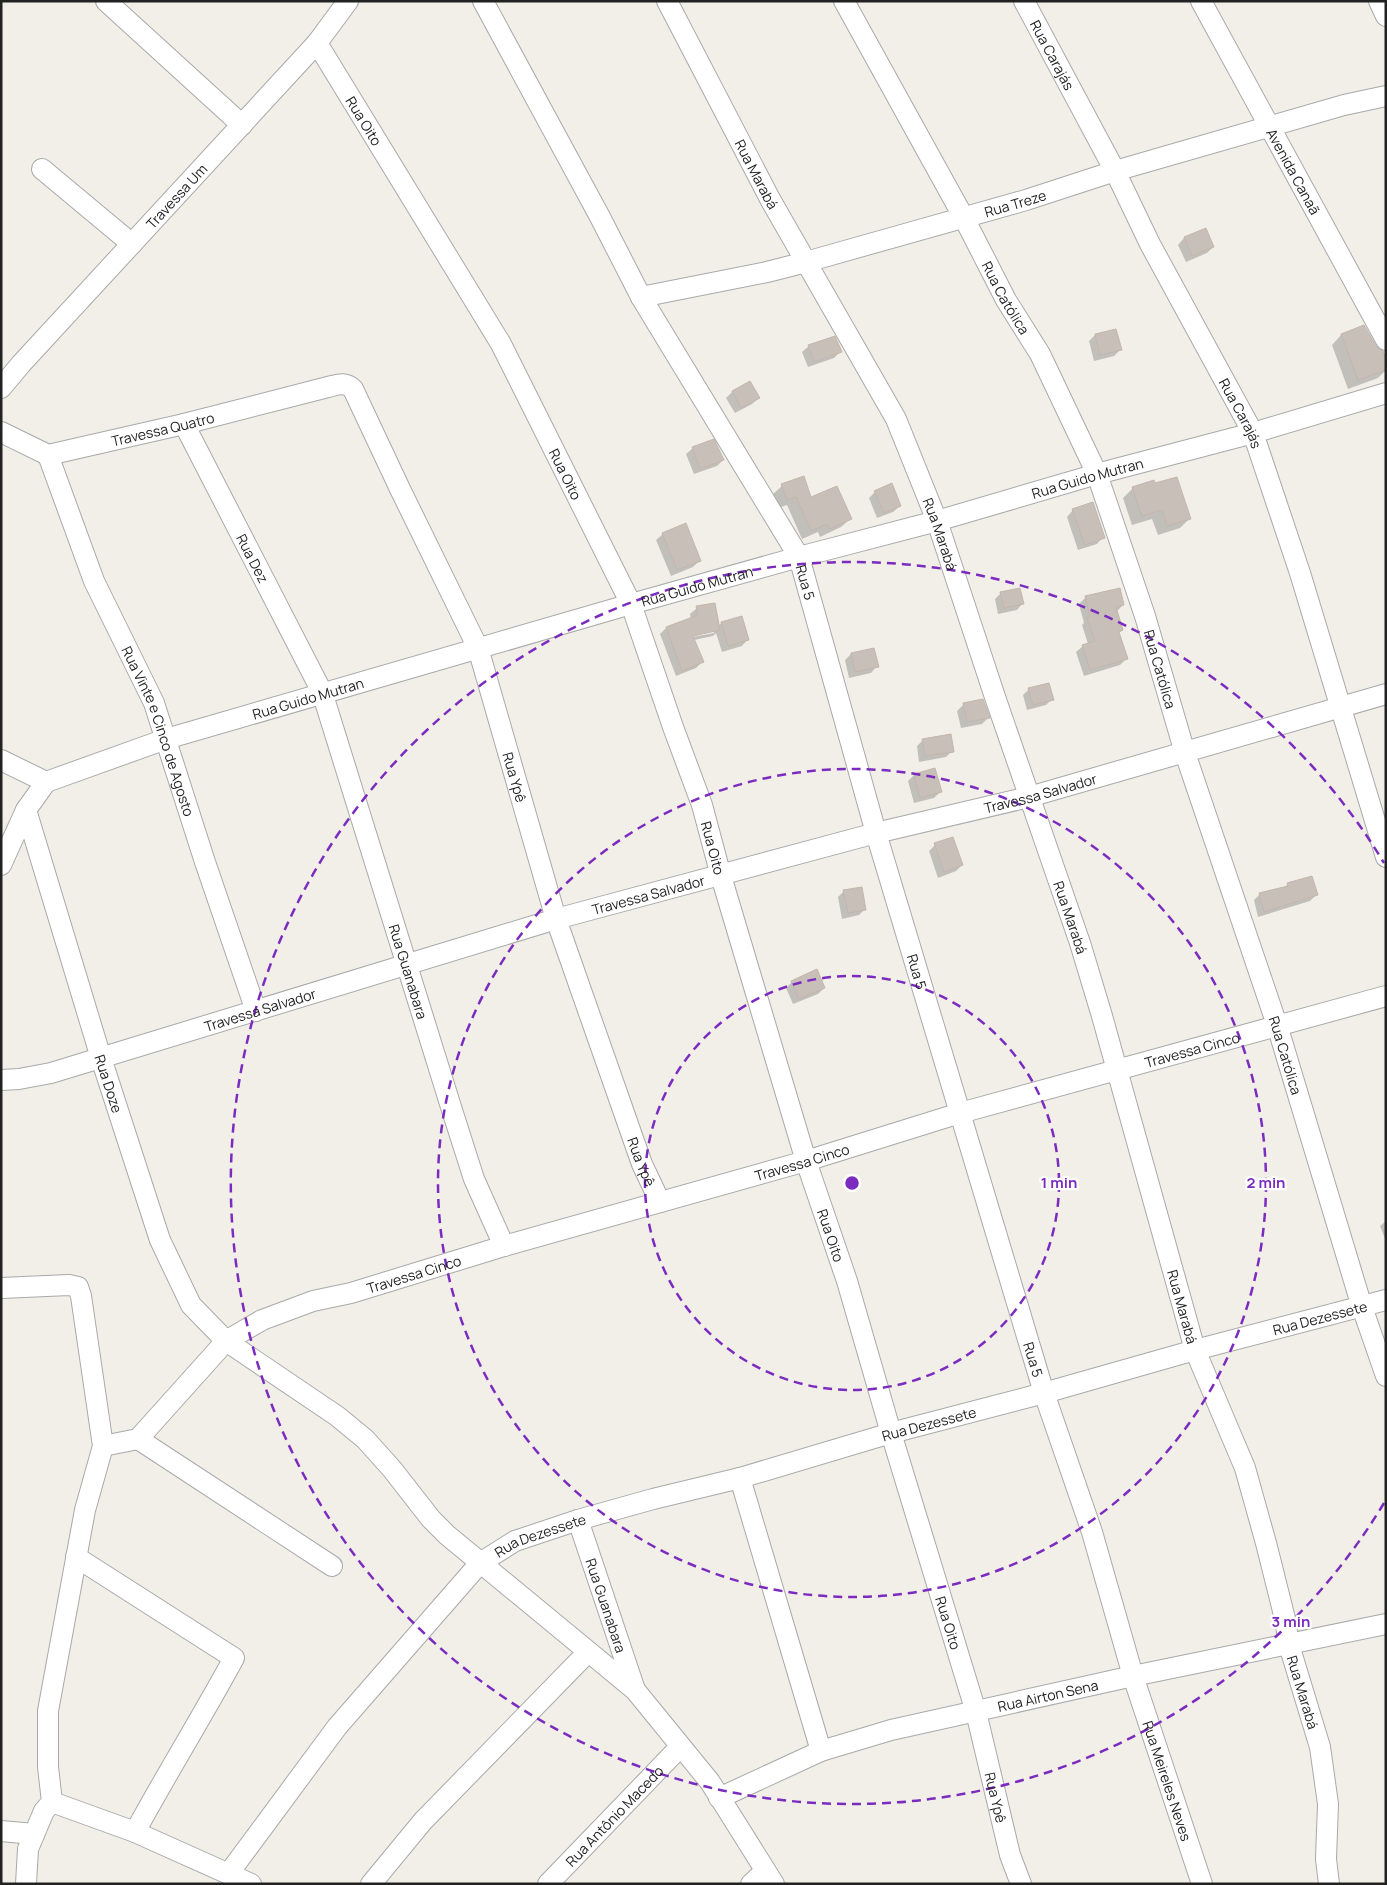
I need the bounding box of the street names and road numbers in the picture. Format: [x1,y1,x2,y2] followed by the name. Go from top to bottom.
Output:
[1026,16,1079,93] street label: Rua Carajás
[342,92,387,149] street label: Rua Oito
[1263,125,1325,218] street label: Avenida Canaã
[731,136,783,212] street label: Rua Marabá
[141,159,211,232] street label: Travessa Um
[982,185,1048,221] street label: Rua Treze
[978,258,1035,338] street label: Rua Católica
[1215,375,1267,451] street label: Rua Carajás
[109,407,216,450] street label: Travessa Quatro
[545,445,587,503] street label: Rua Oito
[1029,453,1145,502] street label: Rua Guido Mutran
[919,495,962,573] street label: Rua Marabá
[233,530,274,586] street label: Rua Dez
[639,561,755,610] street label: Rua Guido Mutran
[792,562,820,602] street label: Rua 5
[1140,627,1181,711] street label: Rua Católica
[118,643,199,819] street label: Rua Vinte e Cinco de Agosto
[250,673,366,723] street label: Rua Guido Mutran
[499,750,531,804] street label: Rua Ypê
[982,768,1099,817] street label: Travessa Salvador
[697,819,730,877] street label: Rua Oito
[590,870,707,918] street label: Travessa Salvador
[1050,878,1092,956] street label: Rua Marabá
[385,922,433,1021] street label: Rua Guanabara
[903,952,932,991] street label: Rua 5
[202,983,318,1035] street label: Travessa Salvador
[1265,1013,1307,1097] street label: Rua Católica
[1142,1027,1242,1071] street label: Travessa Cinco
[91,1052,128,1115] street label: Rua Doze
[624,1134,661,1189] street label: Rua Ypê
[752,1139,852,1184] street label: Travessa Cinco
[814,1206,849,1264] street label: Rua Oito
[364,1250,463,1297] street label: Travessa Cinco
[1164,1267,1202,1346] street label: Rua Marabá
[1271,1296,1369,1339] street label: Rua Dezessete
[1020,1340,1048,1379] street label: Rua 5
[879,1402,978,1445] street label: Rua Dezessete
[491,1509,588,1561] street label: Rua Dezessete
[582,1556,631,1655] street label: Rua Guanabara
[932,1594,966,1652] street label: Rua Oito
[1283,1653,1323,1731] street label: Rua Marabá
[996,1675,1100,1715] street label: Rua Airton Sena
[1139,1718,1197,1843] street label: Rua Meireles Neves
[561,1761,667,1870] street label: Rua Antônio Macedo
[981,1770,1011,1825] street label: Rua Ypê

